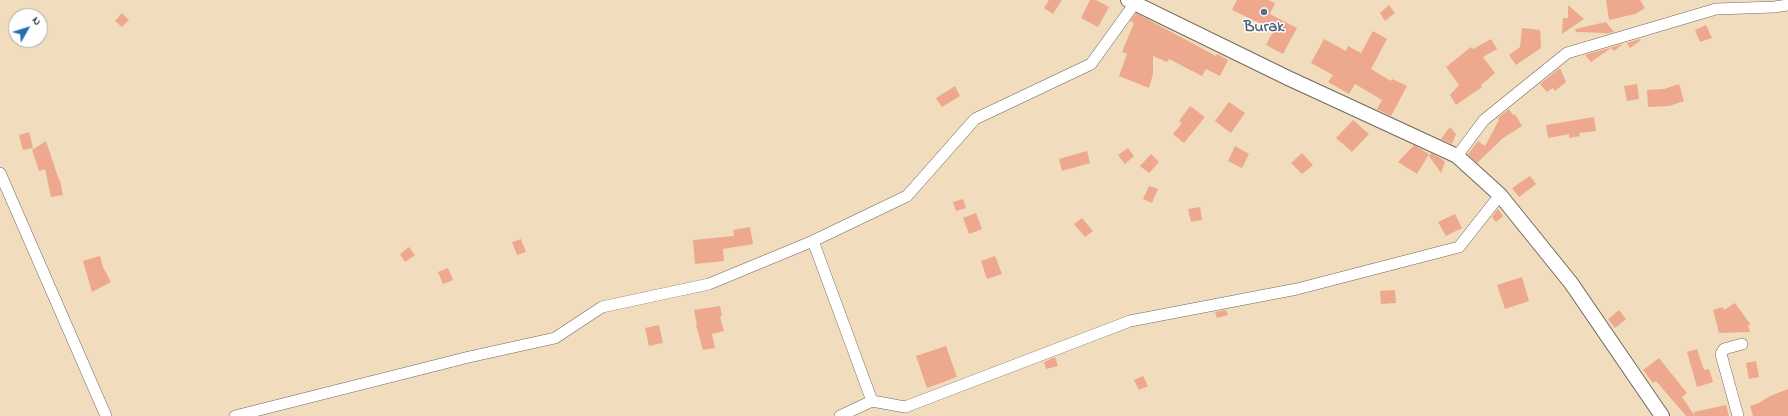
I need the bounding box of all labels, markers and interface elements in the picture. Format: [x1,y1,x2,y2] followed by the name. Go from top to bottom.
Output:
[1259,7,1269,17] marker: Burak
[8,8,48,48] north arrow
[28,13,45,29] text: N
[1244,18,1284,38] place label: Burak

